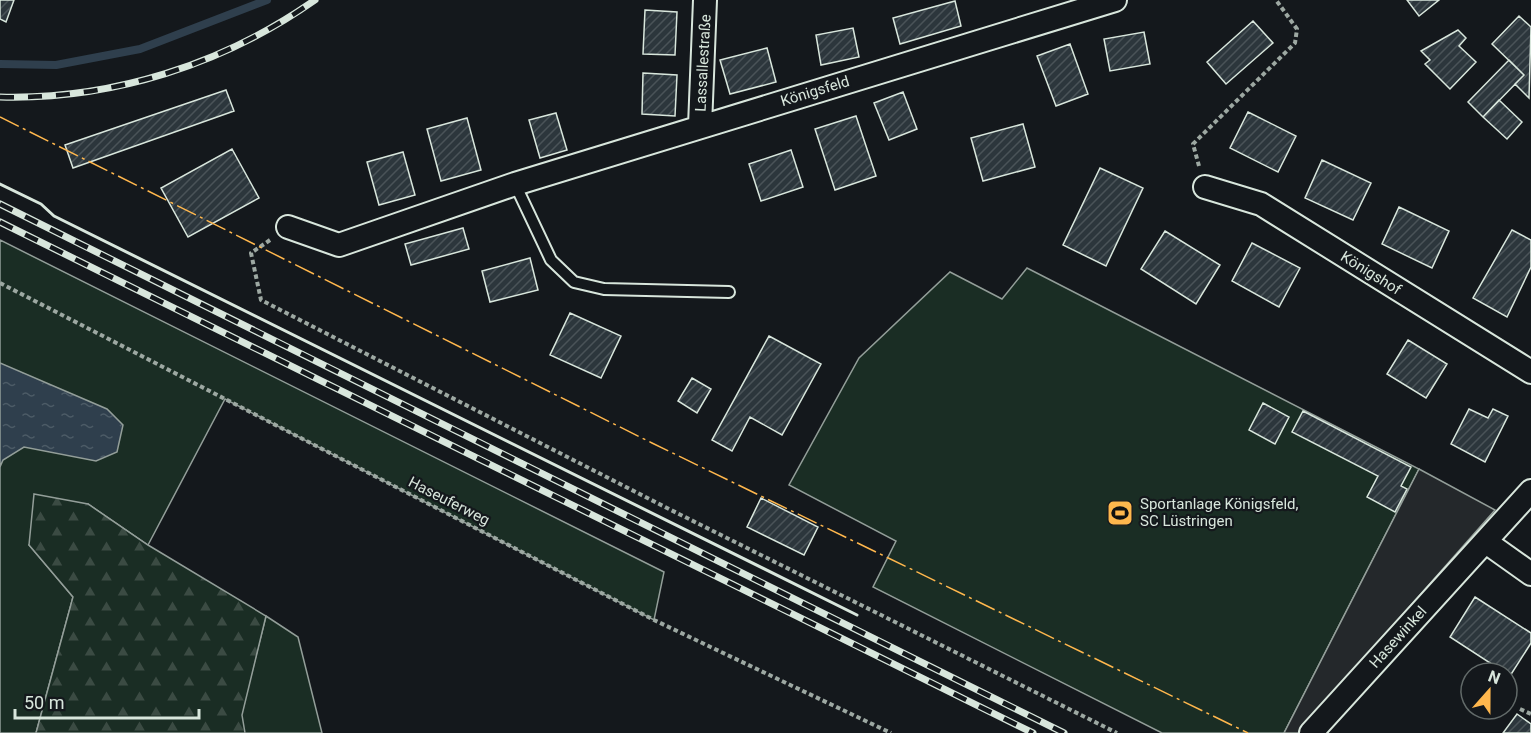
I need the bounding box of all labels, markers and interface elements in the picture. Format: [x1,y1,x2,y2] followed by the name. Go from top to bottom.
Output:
[691,14,715,112] street label: Lassallestraße
[778,72,852,110] street label: Königsfeld
[1337,247,1405,299] street label: Königshof
[405,473,493,529] street label: Haseuferweg
[1140,495,1299,530] place label: Sportanlage Königsfeld, SC Lüstringen
[1105,498,1135,528] sports icon: Sportanlage Königsfeld, SC Lüstringen
[1366,602,1430,672] street label: Hasewinkel
[1459,661,1519,721] north arrow
[1486,667,1503,688] text: N
[15,682,200,720] scale bar
[24,692,64,713] text: 50 m

